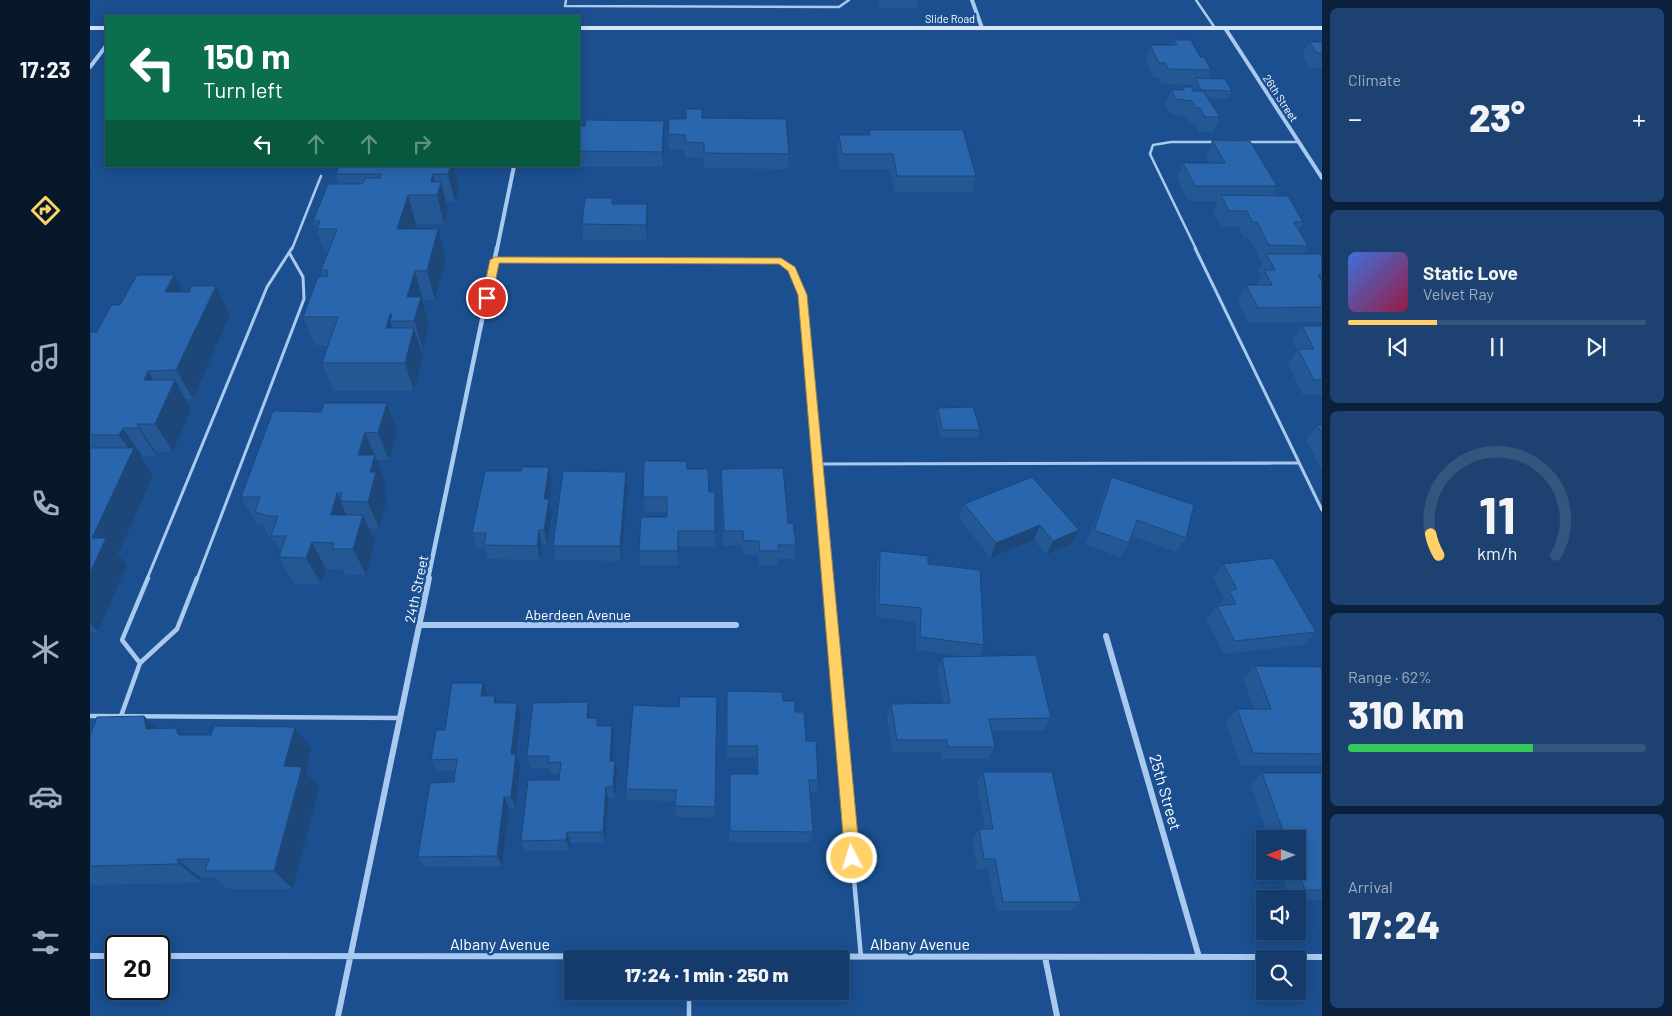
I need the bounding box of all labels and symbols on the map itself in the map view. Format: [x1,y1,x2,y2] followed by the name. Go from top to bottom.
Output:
[925,12,975,25] street label: Slide Road
[1261,72,1301,124] street label: 26th Street
[466,277,508,319] pin
[401,554,431,624] street label: 24th Street
[525,606,631,623] street label: Aberdeen Avenue
[1146,752,1186,832] street label: 25th Street
[1256,830,1306,880] north arrow
[825,831,877,883] position arrow
[450,934,550,953] street label: Albany Avenue
[870,934,970,953] street label: Albany Avenue
[105,935,170,1000] speed limit sign: 20

